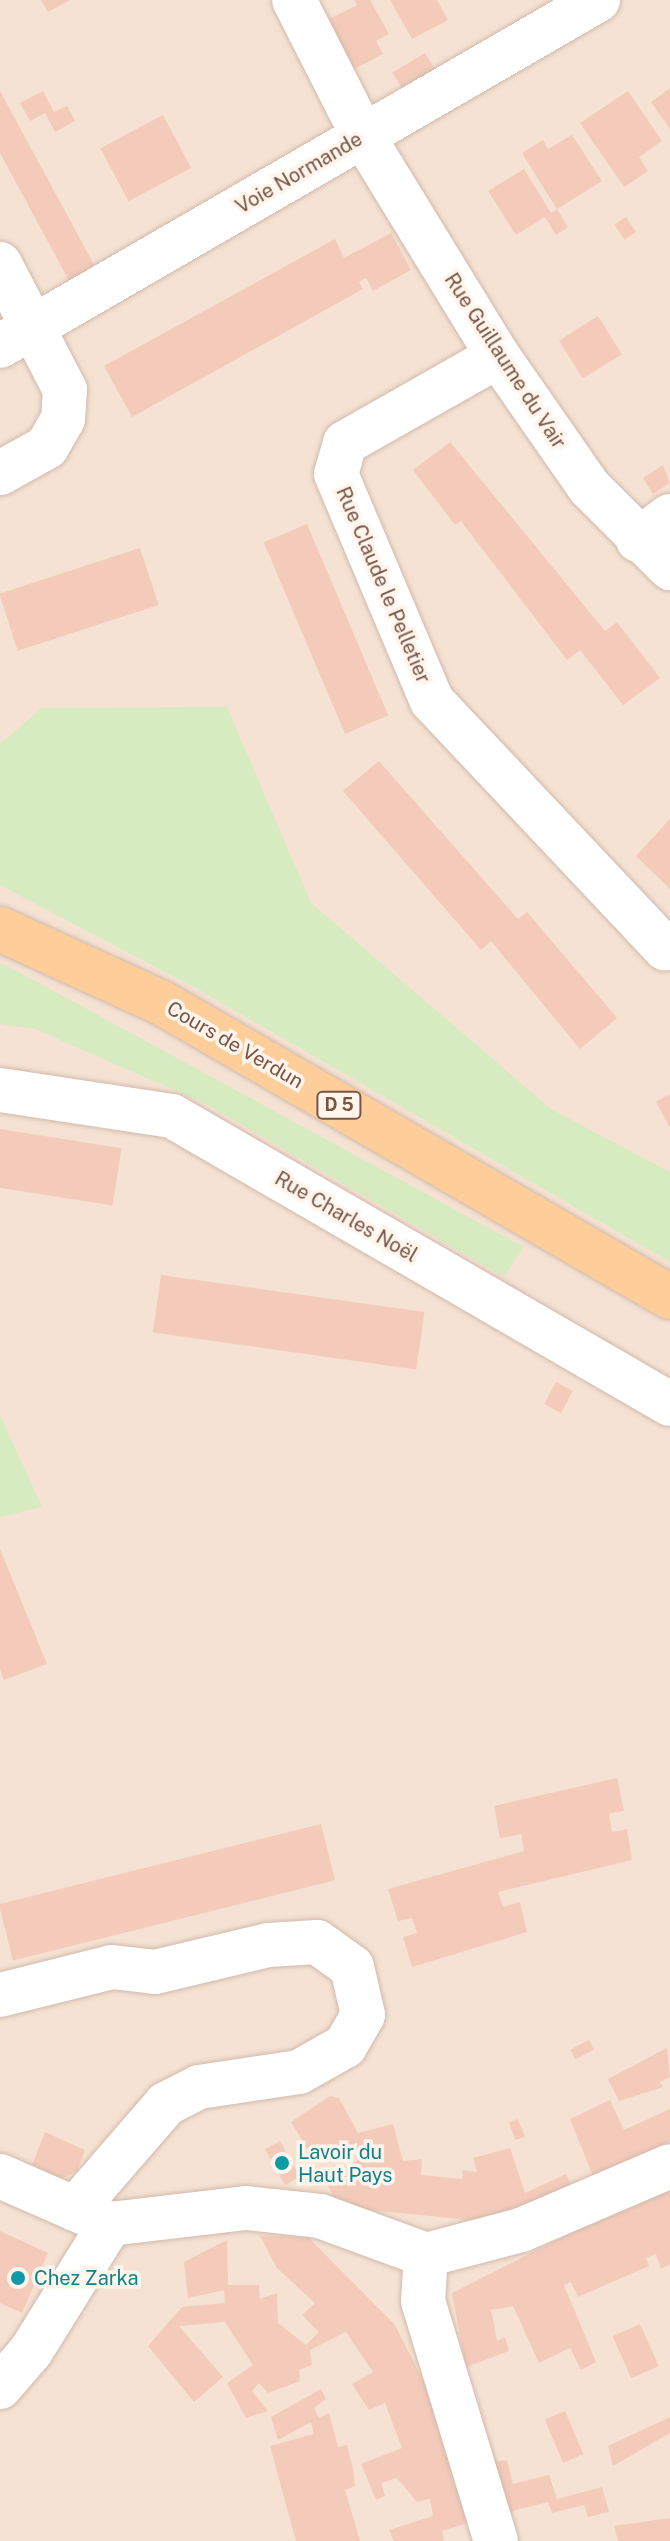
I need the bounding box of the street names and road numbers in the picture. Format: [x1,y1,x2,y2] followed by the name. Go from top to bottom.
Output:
[231,127,367,219] street label: Voie Normande
[439,268,571,454] street label: Rue Guillaume du Vair
[331,483,435,687] street label: Rue Claude le Pelletier
[162,996,308,1094] street label: Cours de Verdun
[315,1091,363,1119] road number: D 5
[270,1166,422,1268] street label: Rue Charles Noël

